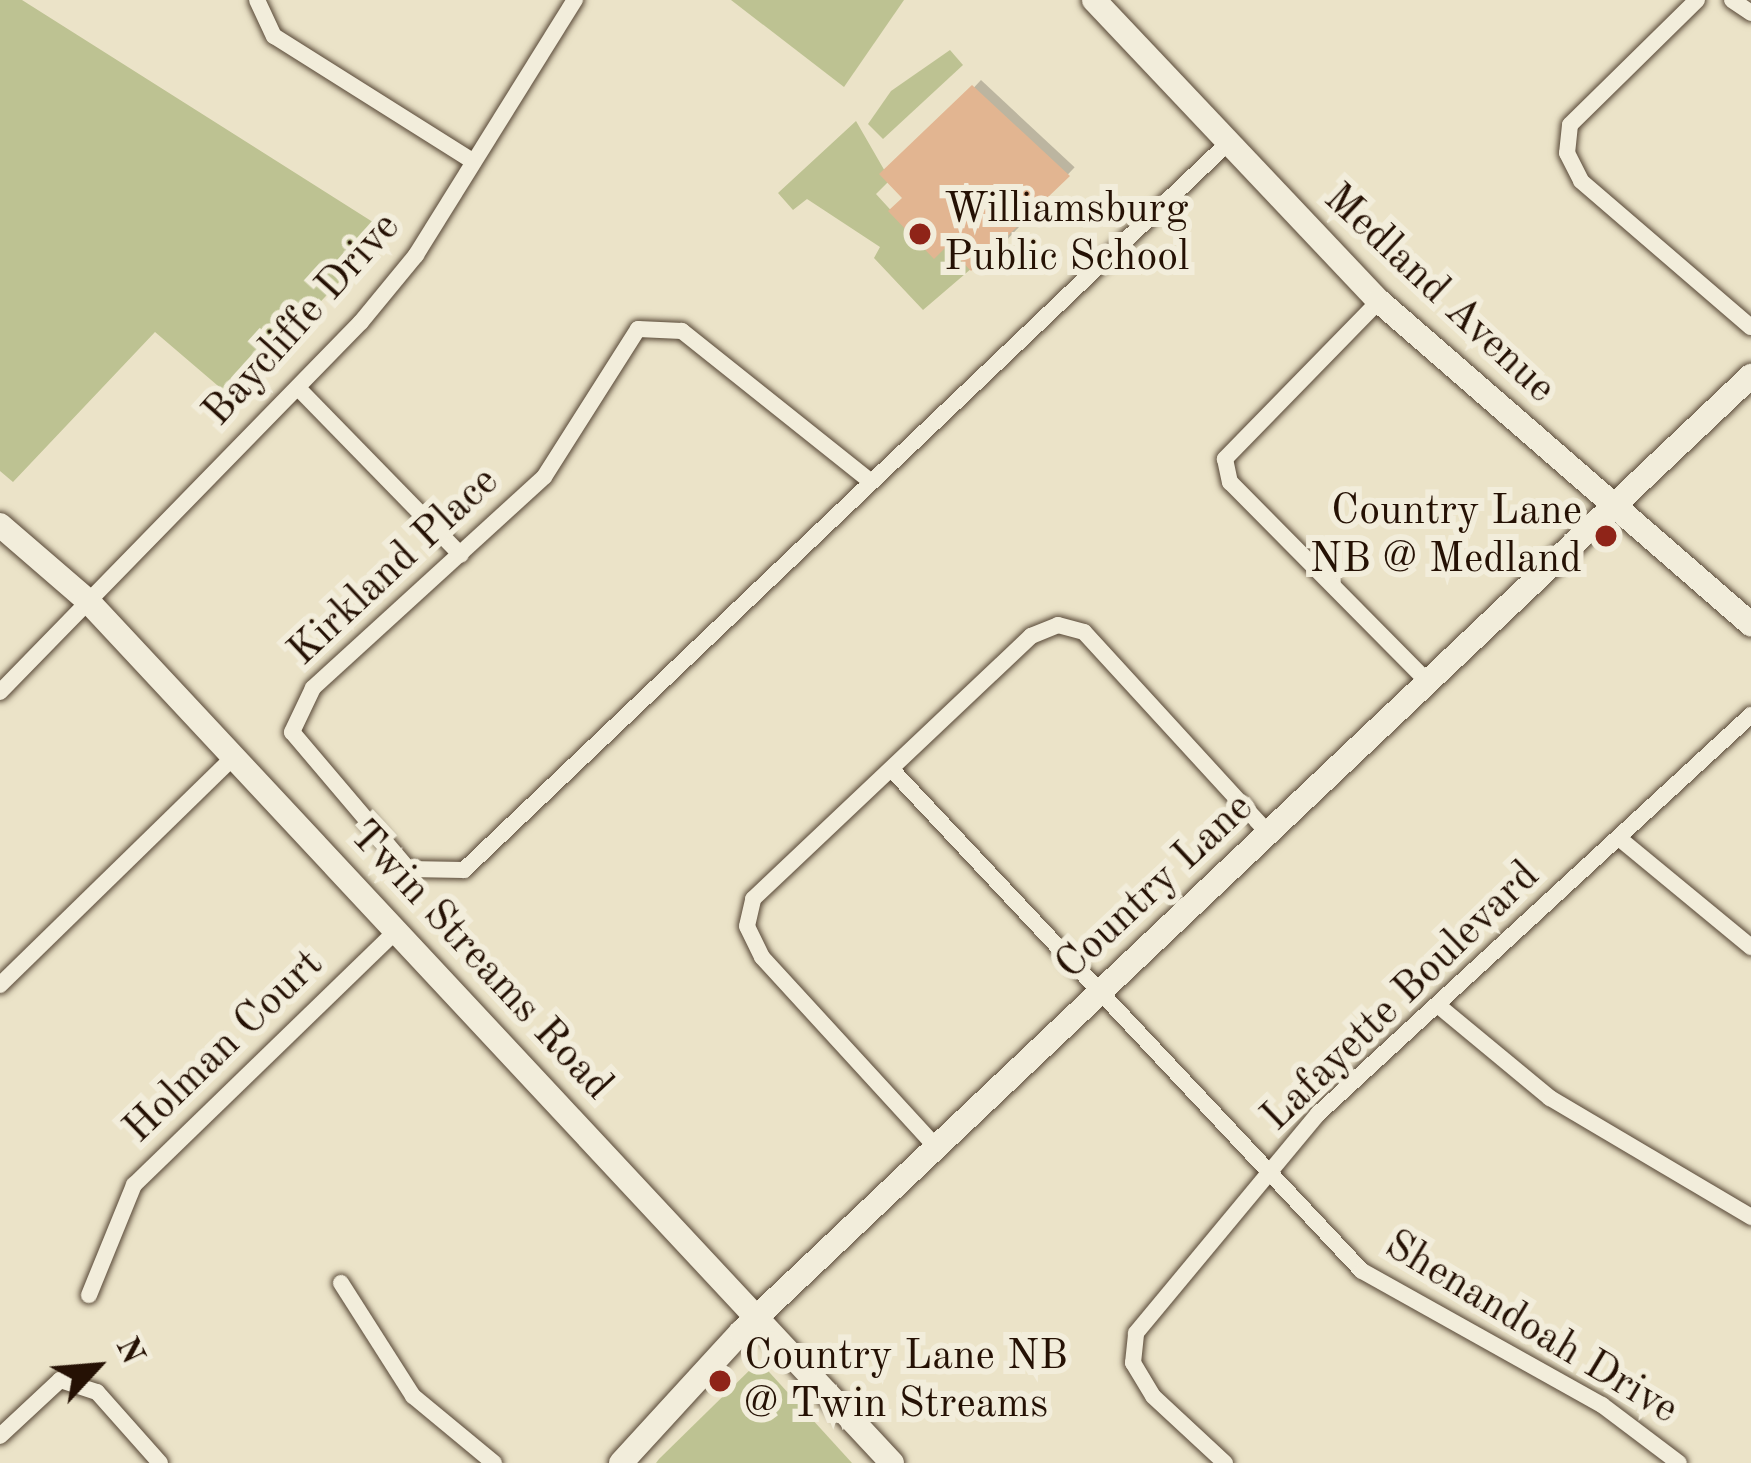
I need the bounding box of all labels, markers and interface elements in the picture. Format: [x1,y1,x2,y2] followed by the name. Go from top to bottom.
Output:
[1313,174,1565,414] street label: Medland Avenue
[944,185,1189,284] place label: Williamsburg Public School
[193,203,411,437] street label: Baycliffe Drive
[907,221,933,247] marker: Williamsburg Public School
[278,457,510,677] street label: Kirkland Place
[1310,487,1582,586] place label: Country Lane NB @ Medland
[1593,523,1619,549] marker: Country Lane NB @ Medland
[1046,783,1264,991] street label: Country Lane
[338,811,622,1111] street label: Twin Streams Road
[1252,852,1550,1142] street label: Lafayette Boulevard
[114,940,334,1154] street label: Holman Court
[1375,1221,1687,1435] street label: Shenandoah Drive
[36,1307,156,1427] north arrow
[108,1332,149,1370] text: N
[744,1332,1068,1430] place label: Country Lane NB @ Twin Streams
[707,1368,733,1394] marker: Country Lane NB @ Twin Streams

